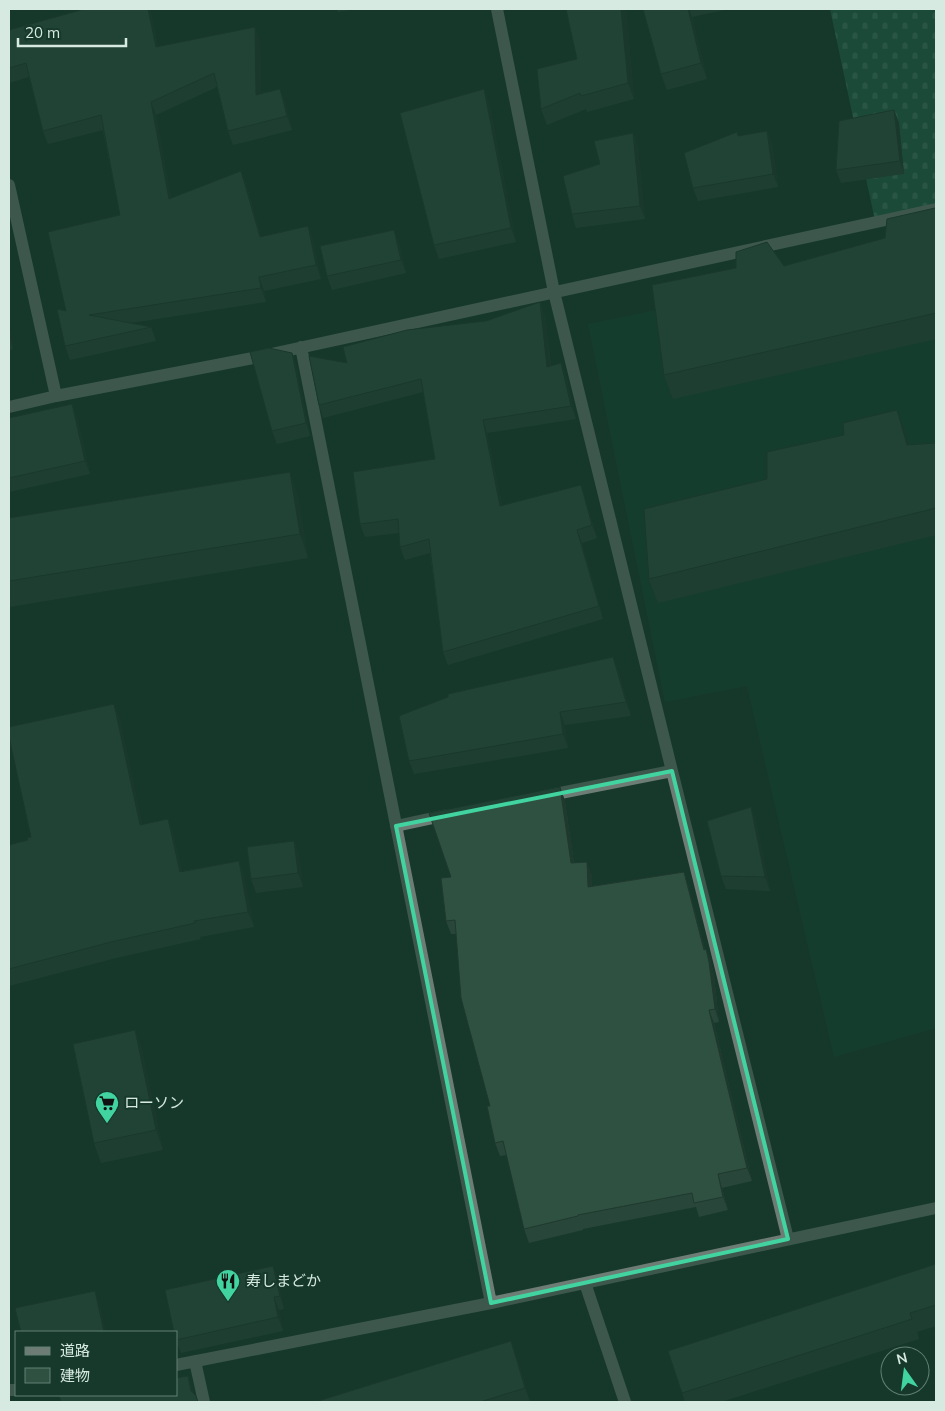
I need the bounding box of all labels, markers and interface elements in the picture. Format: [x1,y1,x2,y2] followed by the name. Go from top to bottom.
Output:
[18,15,125,47] scale bar
[25,23,60,42] text: 20 m
[94,1090,120,1124] supermarket icon: ローソン
[124,1093,184,1112] place label: ローソン
[215,1268,241,1302] restaurant icon: 寿しまどか
[246,1271,321,1290] place label: 寿しまどか
[15,1331,178,1396] legend
[60,1341,90,1360] text: 道路
[880,1346,930,1396] north arrow
[895,1348,909,1368] text: N
[60,1366,90,1385] text: 建物

